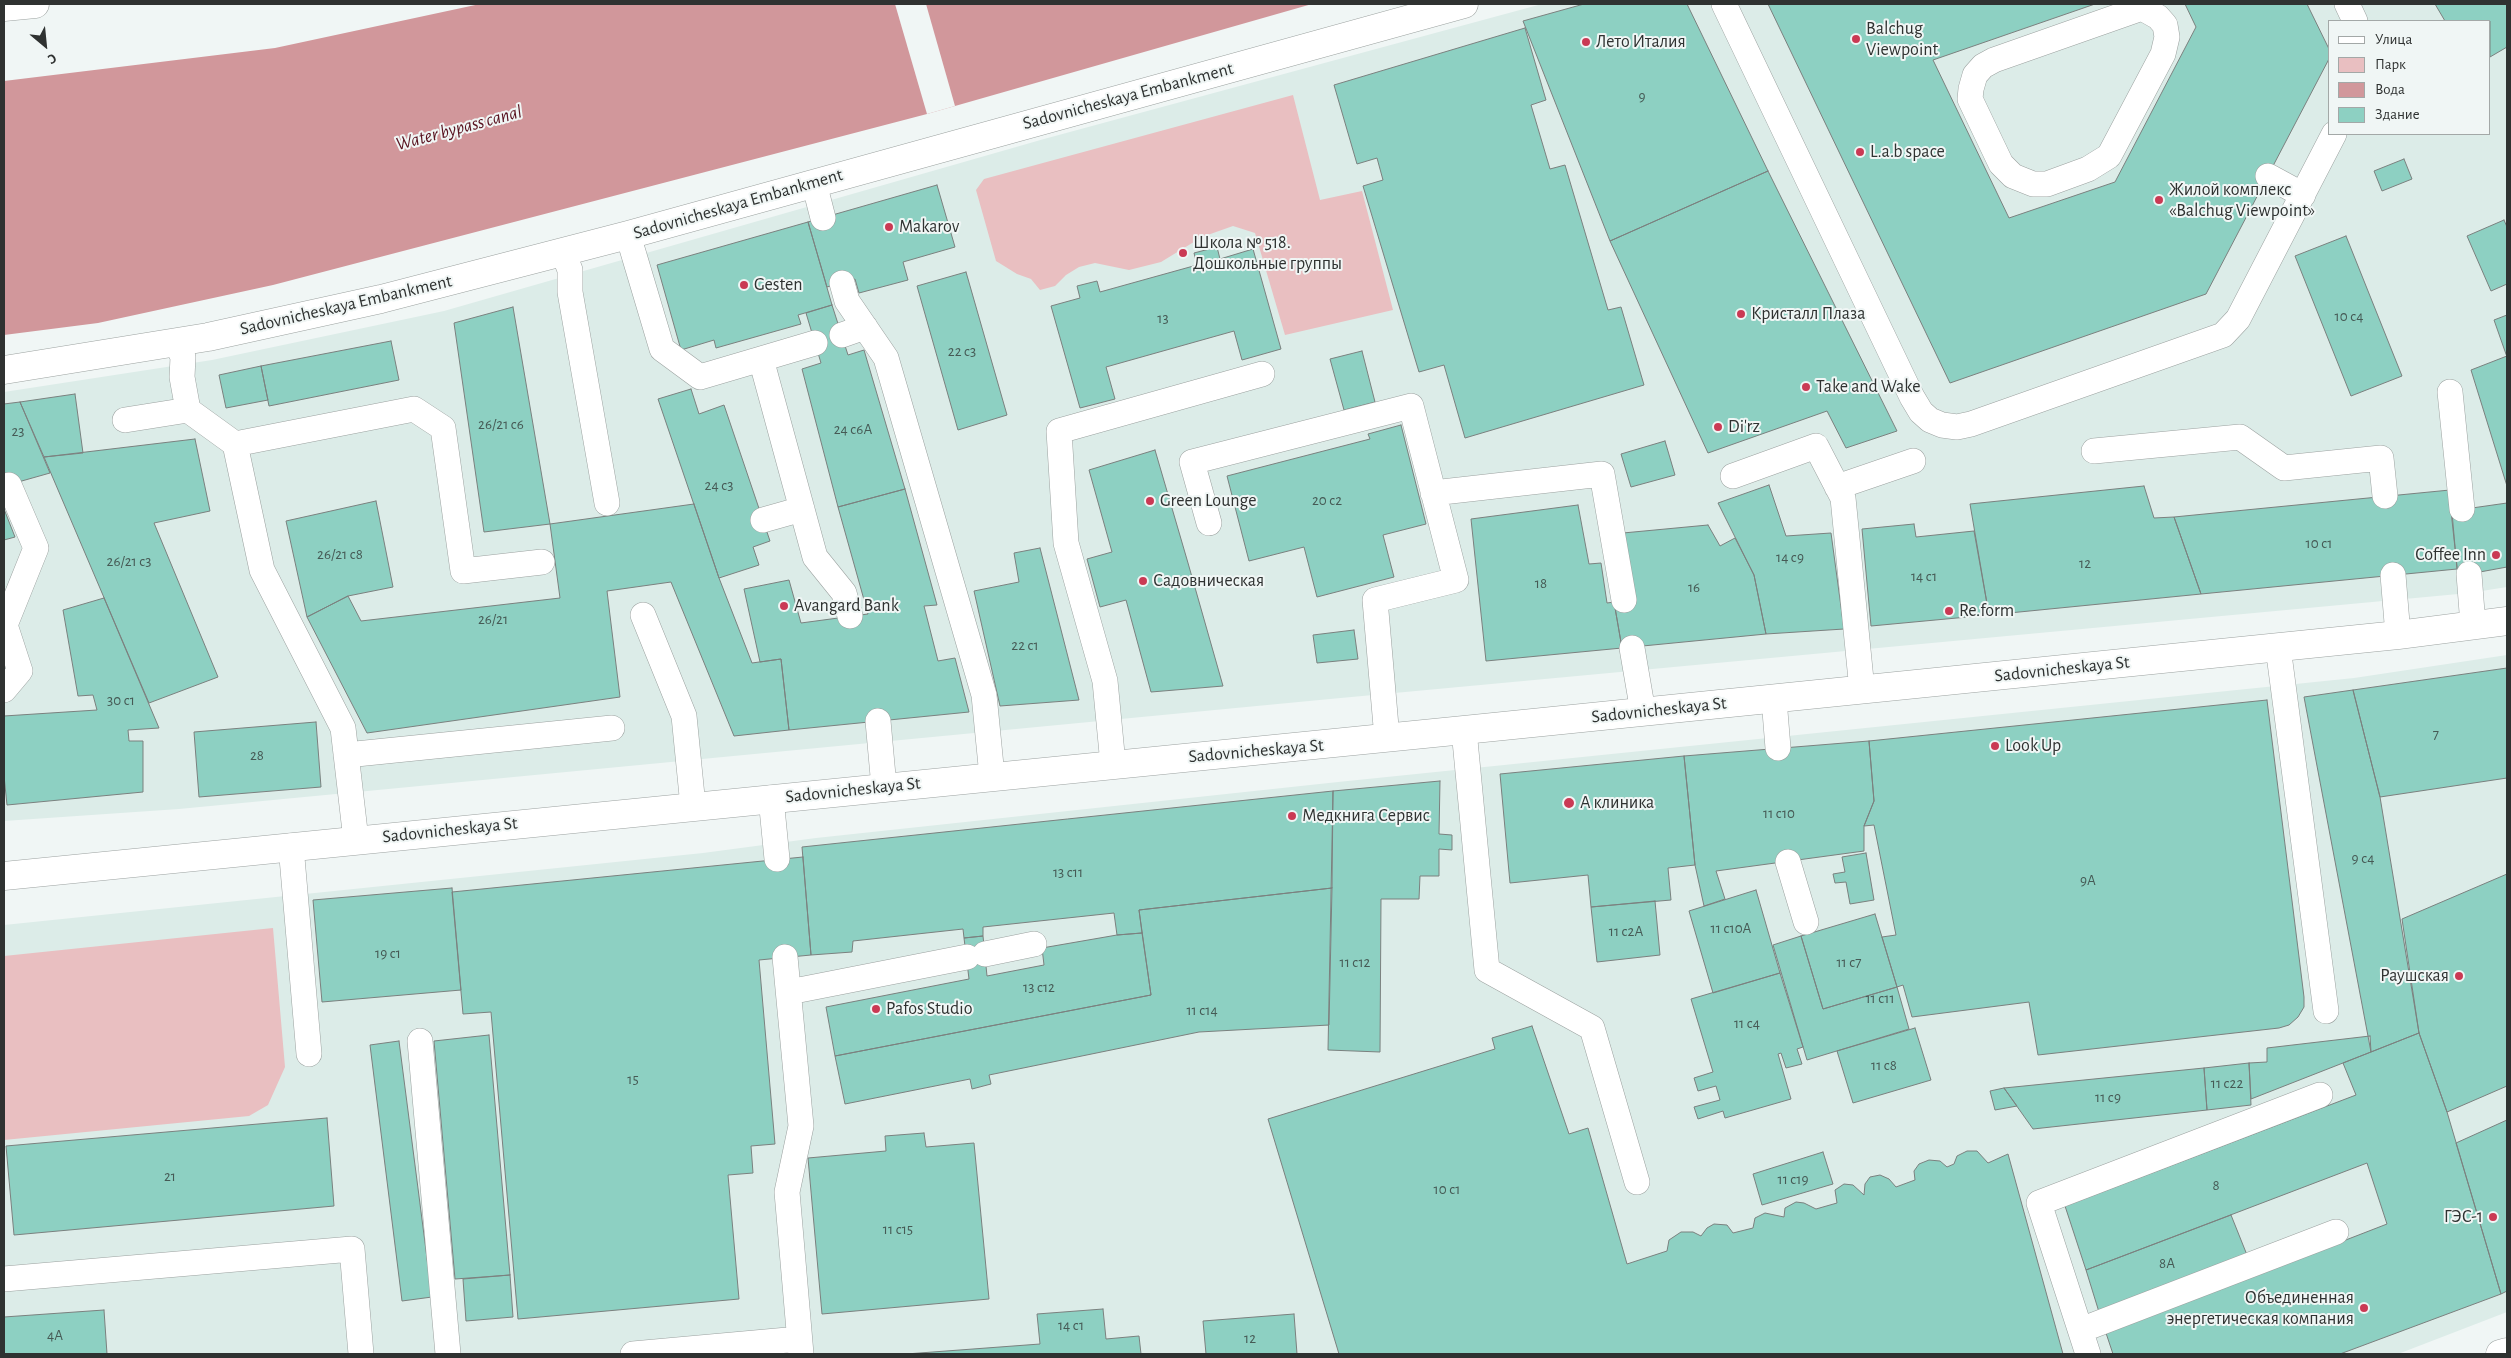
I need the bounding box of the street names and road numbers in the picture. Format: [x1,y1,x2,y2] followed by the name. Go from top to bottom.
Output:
[1020,57,1236,135] street label: Sadovnicheskaya Embankment
[631,164,845,244] street label: Sadovnicheskaya Embankment
[238,270,454,340] street label: Sadovnicheskaya Embankment
[1993,651,2131,687] street label: Sadovnicheskaya St
[1590,692,1728,728] street label: Sadovnicheskaya St
[1187,734,1325,768] street label: Sadovnicheskaya St
[784,772,922,808] street label: Sadovnicheskaya St
[381,812,519,848] street label: Sadovnicheskaya St

